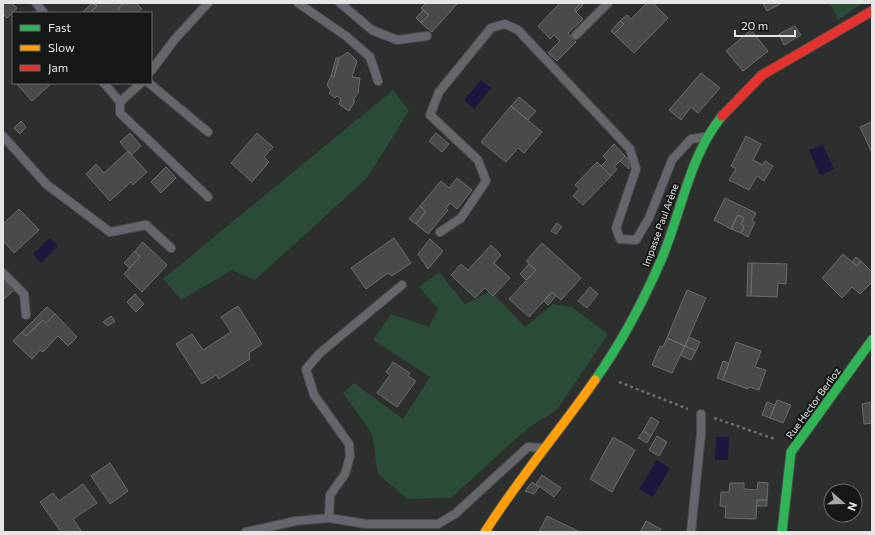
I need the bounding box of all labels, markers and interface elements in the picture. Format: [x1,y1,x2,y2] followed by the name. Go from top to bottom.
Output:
[12,12,152,84] legend
[735,12,795,38] scale bar
[741,18,768,32] text: 20 m
[48,20,71,34] text: Fast
[48,40,75,54] text: Slow
[48,60,68,75] text: Jam
[639,182,681,268] street label: Impasse Paul Arène
[783,365,843,441] street label: Rue Hector Berlioz
[823,483,863,523] north arrow
[845,500,860,513] text: N

